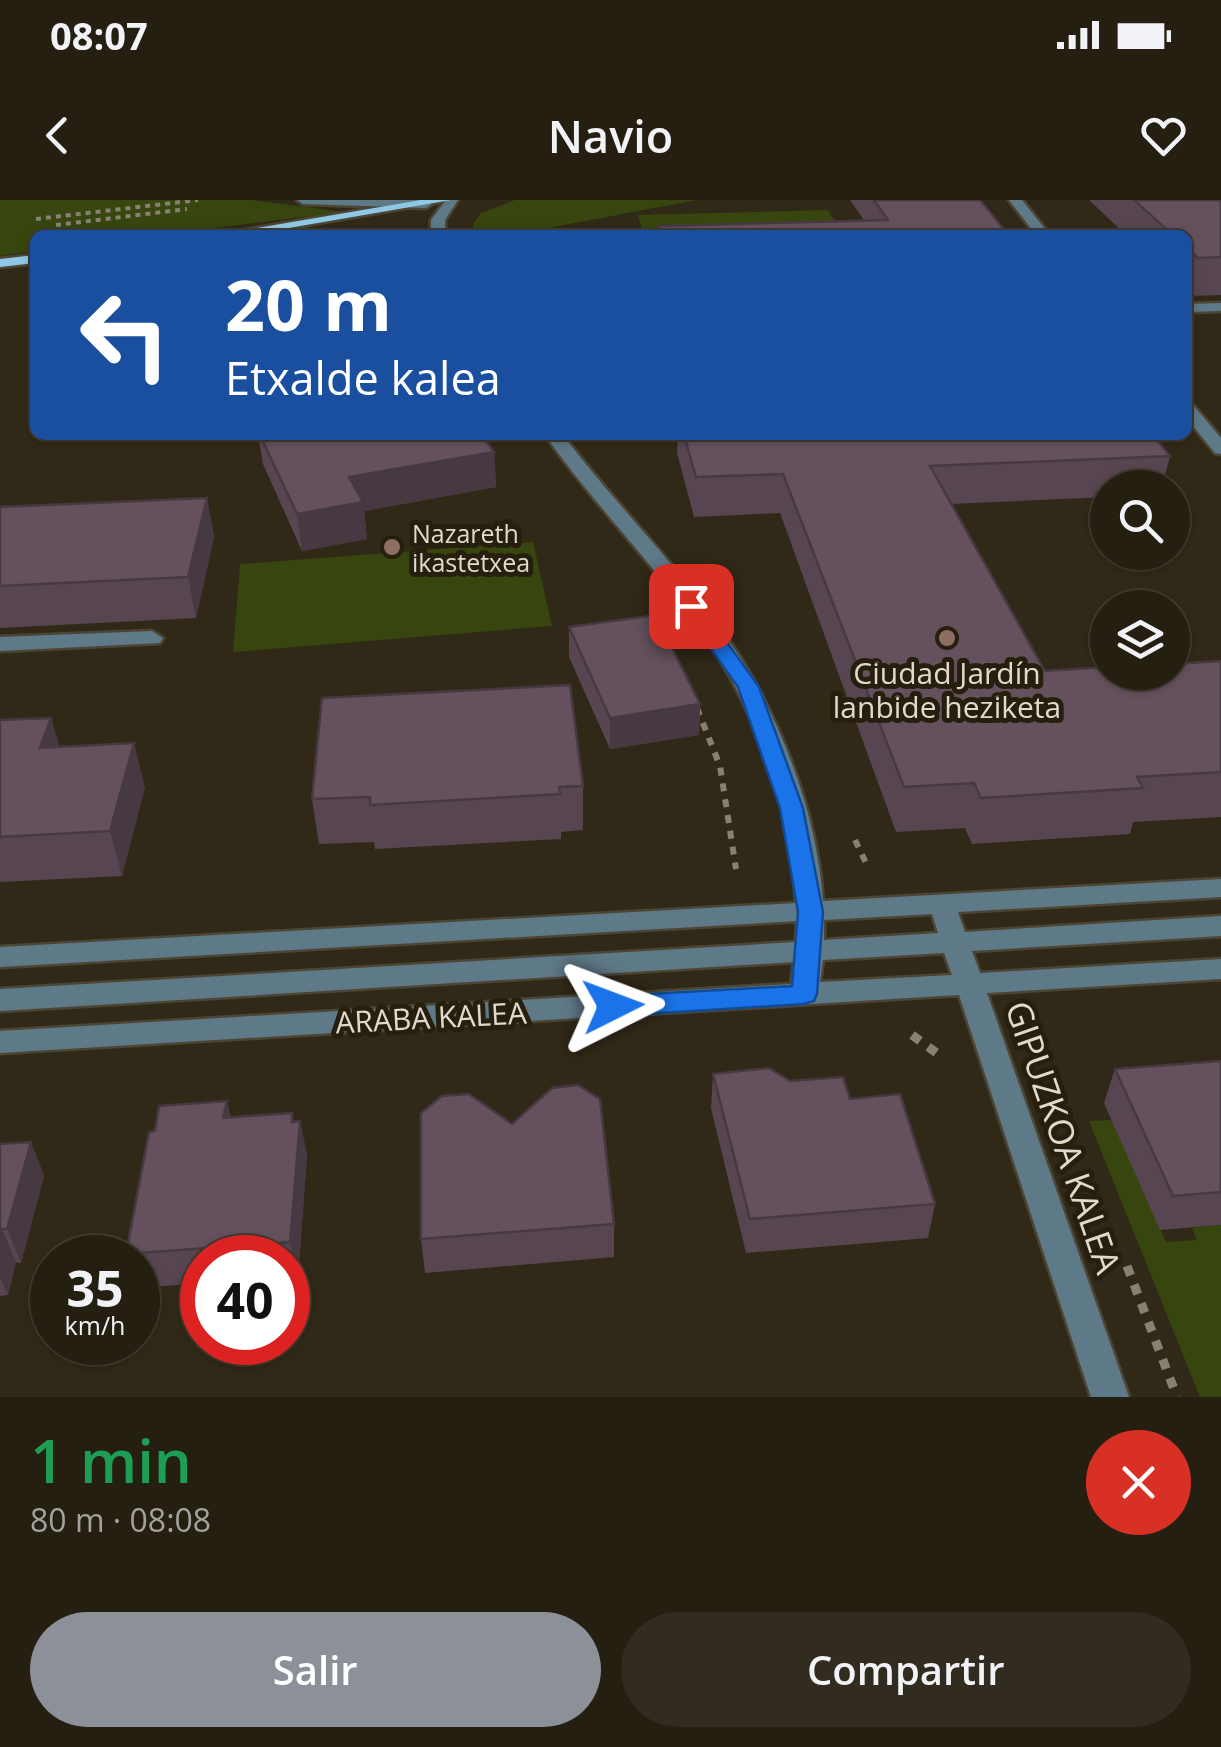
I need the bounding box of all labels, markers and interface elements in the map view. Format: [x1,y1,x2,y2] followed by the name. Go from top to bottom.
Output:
[50,9,148,61] text: 08:07
[548,105,673,166] text: Navio
[30,108,85,163] icon: back
[1136,108,1191,163] icon: heart
[225,256,392,352] text: 20 m
[60,270,190,400] icon: left
[225,347,501,408] text: Etxalde kalea
[1090,470,1190,690] map controls
[1090,470,1190,570] button: search
[412,516,530,579] place label: Nazareth ikastetxea
[381,536,403,558] marker: Nazareth ikastetxea
[649,564,734,649] pin
[664,579,719,634] icon: arrive
[1090,590,1190,690] button: layers
[936,627,958,649] marker: Ciudad Jardín lanbide heziketa
[833,652,1061,727] place label: Ciudad Jardín lanbide heziketa
[561,954,665,1058] position arrow
[334,992,528,1042] street label: ARABA KALEA
[995,995,1133,1280] street label: GIPUZKOA KALEA
[180,1235,310,1365] speed limit sign: 40
[66,1254,124,1322] text: 35
[65,1308,125,1342] text: km/h
[30,1419,192,1501] text: 1 min
[1086,1430,1191,1535] button: close
[30,1498,211,1541] text: 80 m · 08:08
[30,1612,601,1727] button: Salir
[621,1612,1191,1727] button: Compartir

